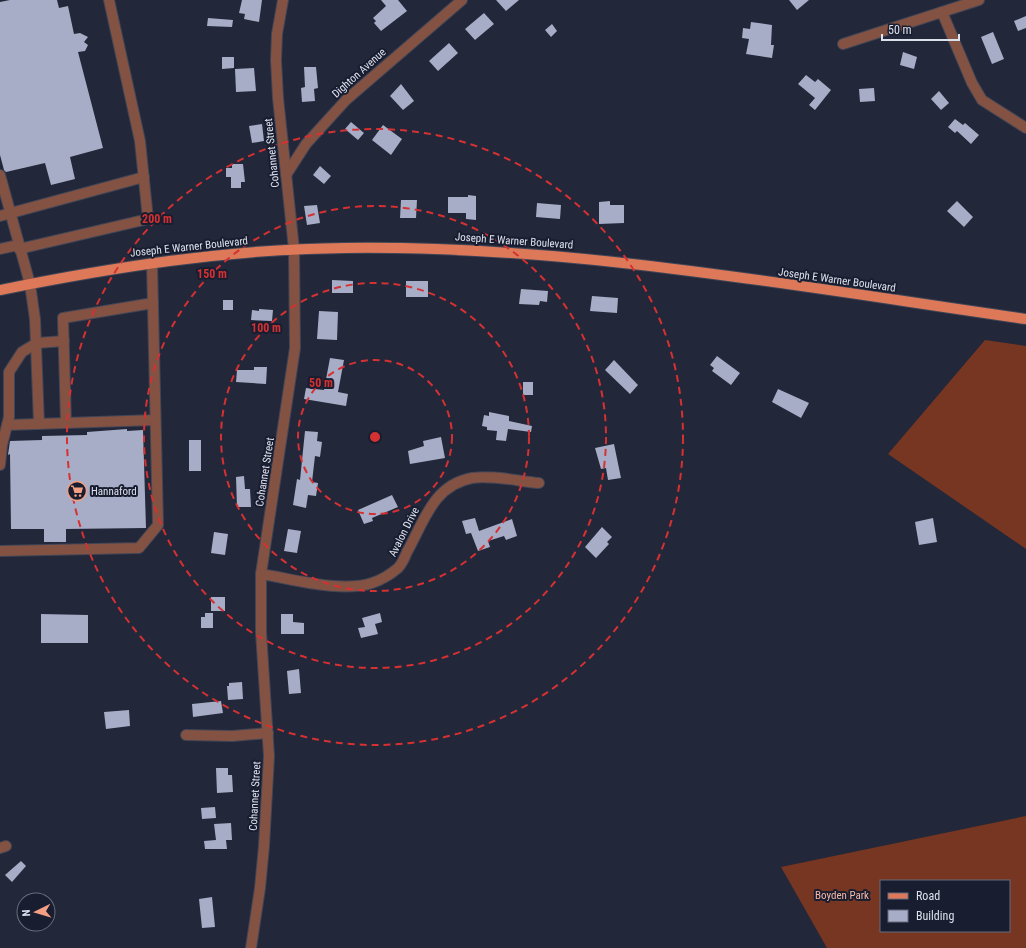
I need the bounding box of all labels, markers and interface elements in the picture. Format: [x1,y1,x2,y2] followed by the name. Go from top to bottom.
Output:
[882,16,959,42] scale bar
[888,23,912,37] text: 50 m
[329,46,389,100] street label: Dighton Avenue
[262,118,282,188] street label: Cohannet Street
[142,212,172,226] text: 200 m
[454,230,574,252] street label: Joseph E Warner Boulevard
[129,234,249,260] street label: Joseph E Warner Boulevard
[777,265,897,295] street label: Joseph E Warner Boulevard
[197,267,227,281] text: 150 m
[251,321,281,335] text: 100 m
[309,376,333,390] text: 50 m
[368,430,382,444] centre of rings
[253,437,277,507] street label: Cohannet Street
[66,480,88,502] supermarket icon: Hannaford
[91,485,137,498] place label: Hannaford
[386,505,422,559] street label: Avalon Drive
[247,761,263,831] street label: Cohannet Street
[880,880,1010,932] legend
[815,889,869,902] park label: Boyden Park
[916,889,940,903] text: Road
[16,892,56,932] north arrow
[20,909,33,917] text: N
[916,909,954,923] text: Building

